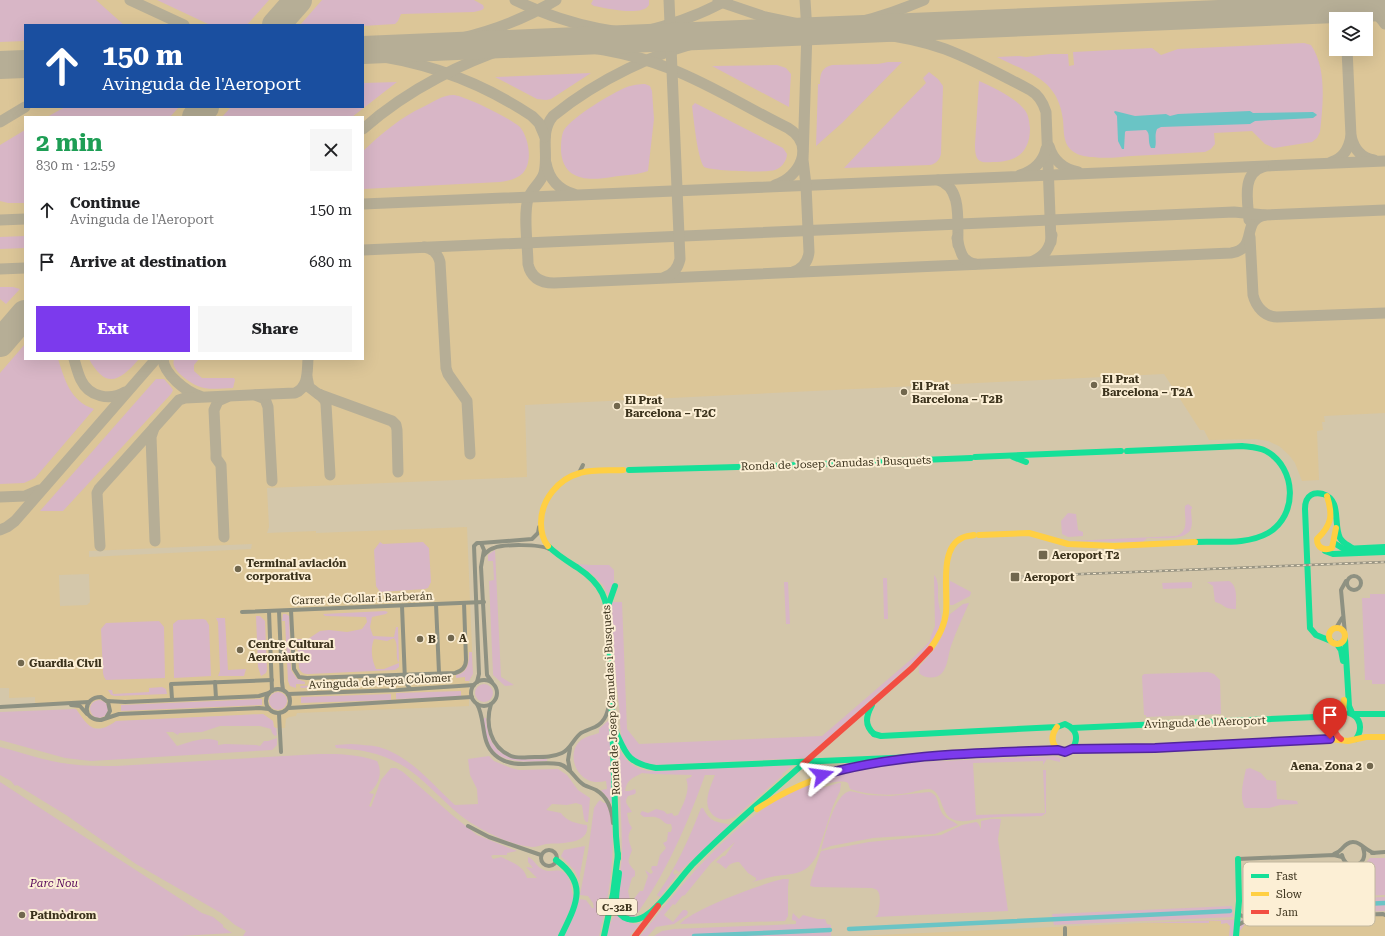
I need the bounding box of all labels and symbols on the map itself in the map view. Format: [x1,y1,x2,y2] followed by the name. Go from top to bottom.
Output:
[1102,373,1193,399] place label: El Prat Barcelona – T2A
[912,380,1003,406] place label: El Prat Barcelona – T2B
[1089,380,1099,390] marker: El Prat Barcelona – T2A
[899,387,909,397] marker: El Prat Barcelona – T2B
[625,394,716,420] place label: El Prat Barcelona – T2C
[612,401,622,411] marker: El Prat Barcelona – T2C
[741,454,931,473] street label: Ronda de Josep Canudas i Busquets
[1037,549,1049,561] marker: Aeroport T2
[1052,549,1119,562] place label: Aeroport T2
[246,557,347,583] place label: Terminal aviación corporativa
[233,564,243,574] marker: Terminal aviación corporativa
[1009,571,1021,583] marker: Aeroport
[1024,571,1075,584] place label: Aeroport
[291,590,433,607] street label: Carrer de Collar i Barberán
[600,605,623,795] street label: Ronda de Josep Canudas i Busquets
[459,632,467,645] place label: A
[428,633,436,646] place label: B
[446,633,456,643] marker: A
[415,634,425,644] marker: B
[248,638,334,664] place label: Centre Cultural Aeronàutic
[235,645,245,655] marker: Centre Cultural Aeronàutic
[29,657,102,670] place label: Guardia Civil
[16,658,26,668] marker: Guardia Civil
[308,671,452,692] street label: Avinguda de Pepa Colomer
[1313,698,1347,739] pin
[1144,714,1266,731] street label: Avinguda de l'Aeroport
[801,754,843,796] position arrow
[1291,760,1362,773] place label: Aena. Zona 2
[1365,761,1375,771] marker: Aena. Zona 2
[1243,862,1375,926] legend
[1276,870,1297,883] text: Fast
[29,877,78,890] park label: Parc Nou
[1276,888,1303,901] text: Slow
[597,899,637,915] road number: C-32B
[1276,906,1298,919] text: Jam
[30,909,97,922] place label: Patinòdrom
[17,910,27,920] marker: Patinòdrom

